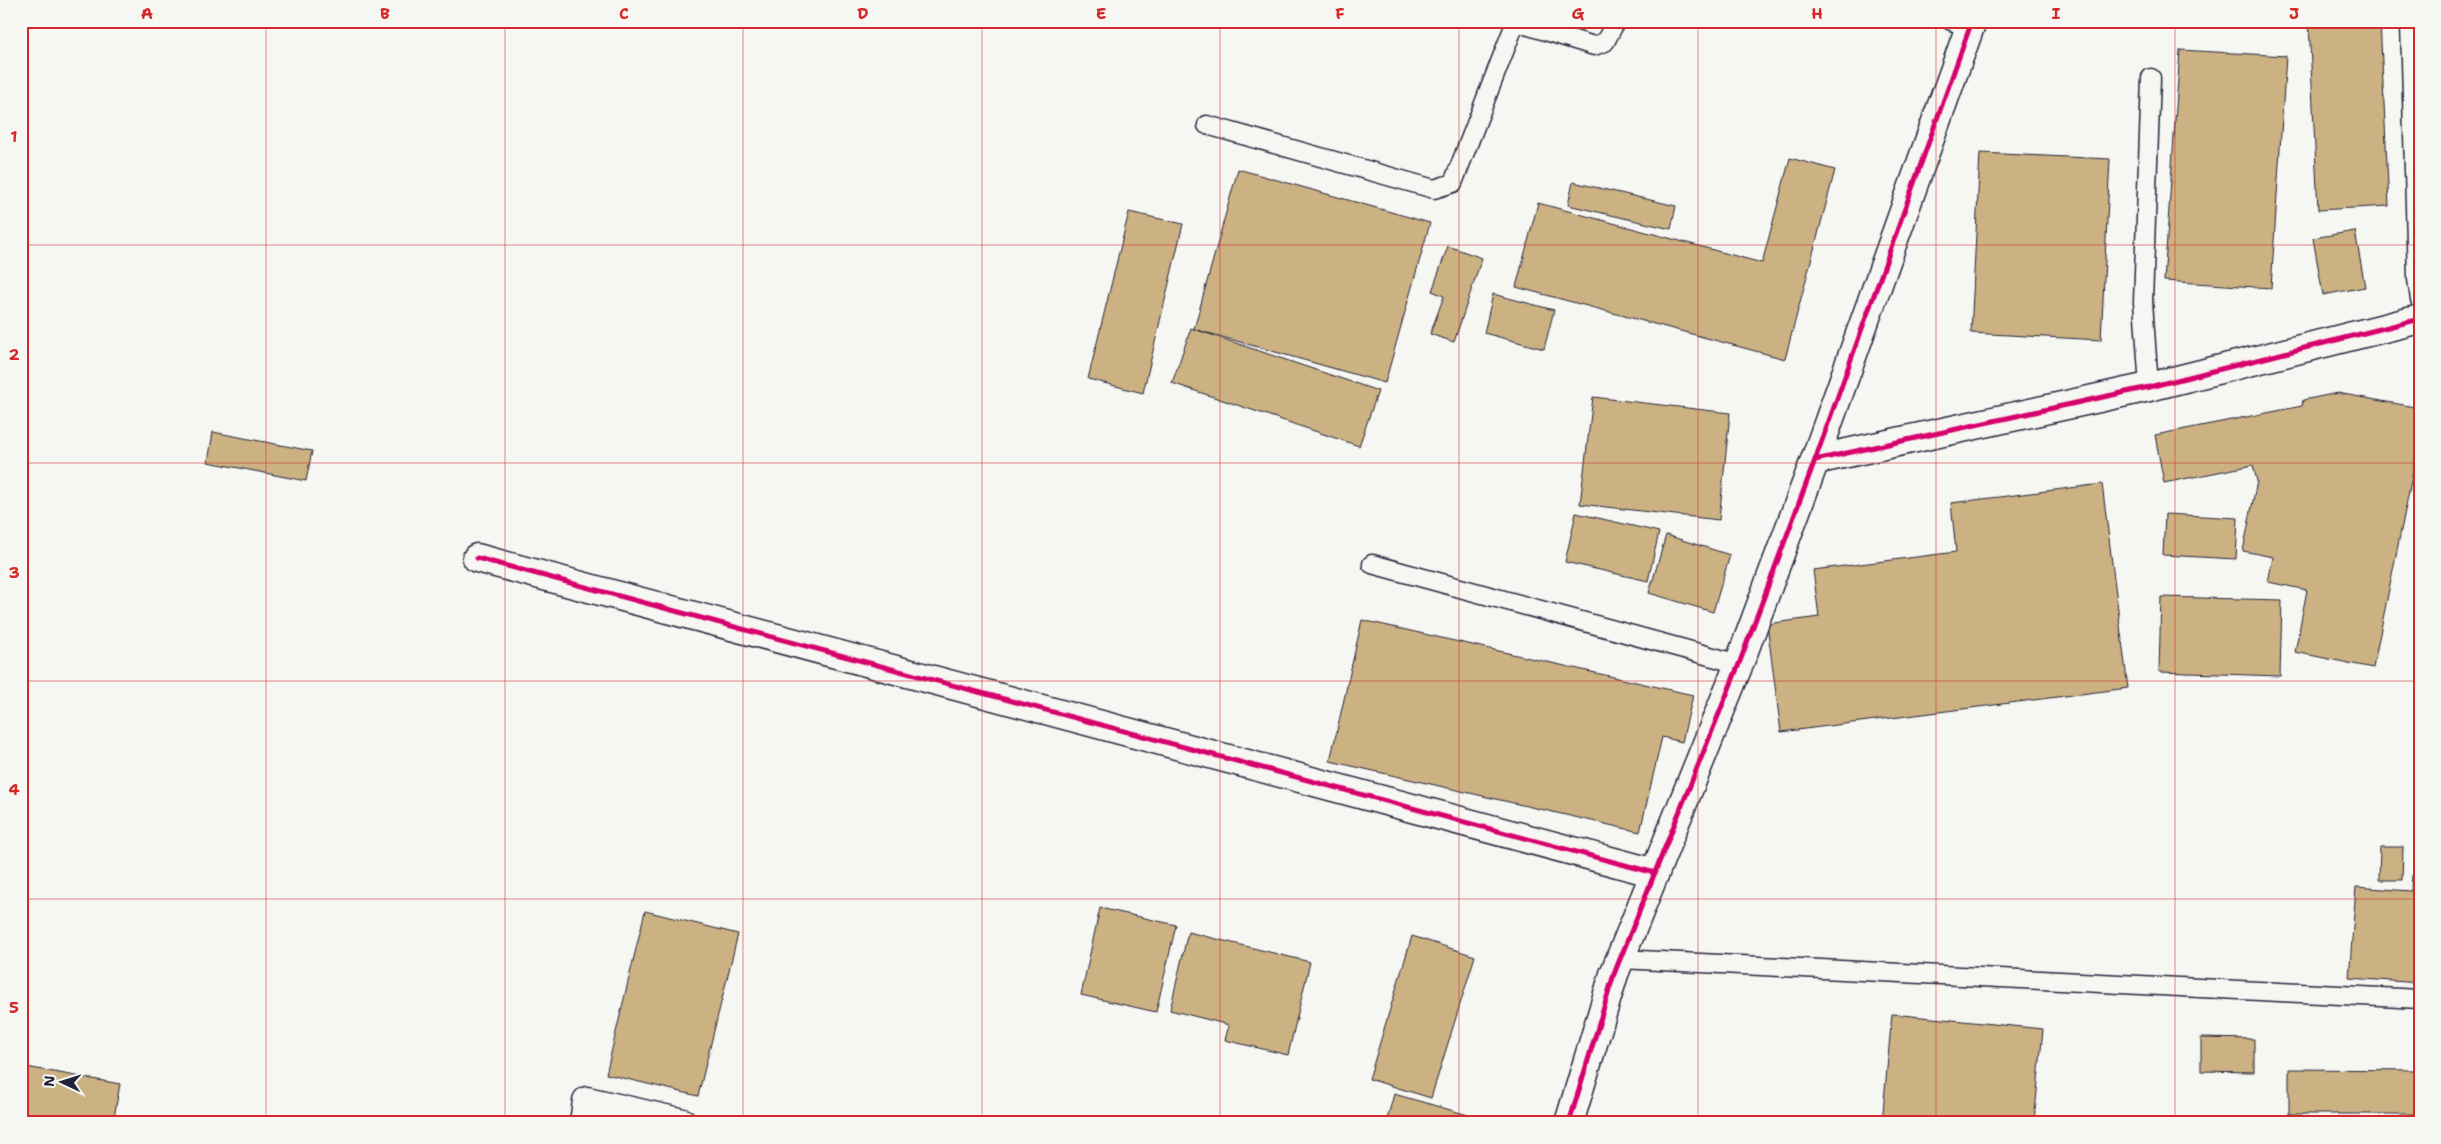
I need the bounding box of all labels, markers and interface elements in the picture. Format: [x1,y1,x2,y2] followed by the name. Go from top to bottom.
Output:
[141,3,153,24] text: A
[380,3,390,24] text: B
[619,3,629,24] text: C
[857,3,869,24] text: D
[1096,3,1106,24] text: E
[1335,3,1345,24] text: F
[1572,3,1585,24] text: G
[1811,3,1823,24] text: H
[2052,3,2061,24] text: I
[2289,3,2299,24] text: J
[10,126,18,147] text: 1
[8,344,20,365] text: 2
[8,562,20,583] text: 3
[8,779,20,800] text: 4
[9,997,19,1018] text: 5
[38,1056,88,1106] north arrow
[40,1075,58,1087] text: N

